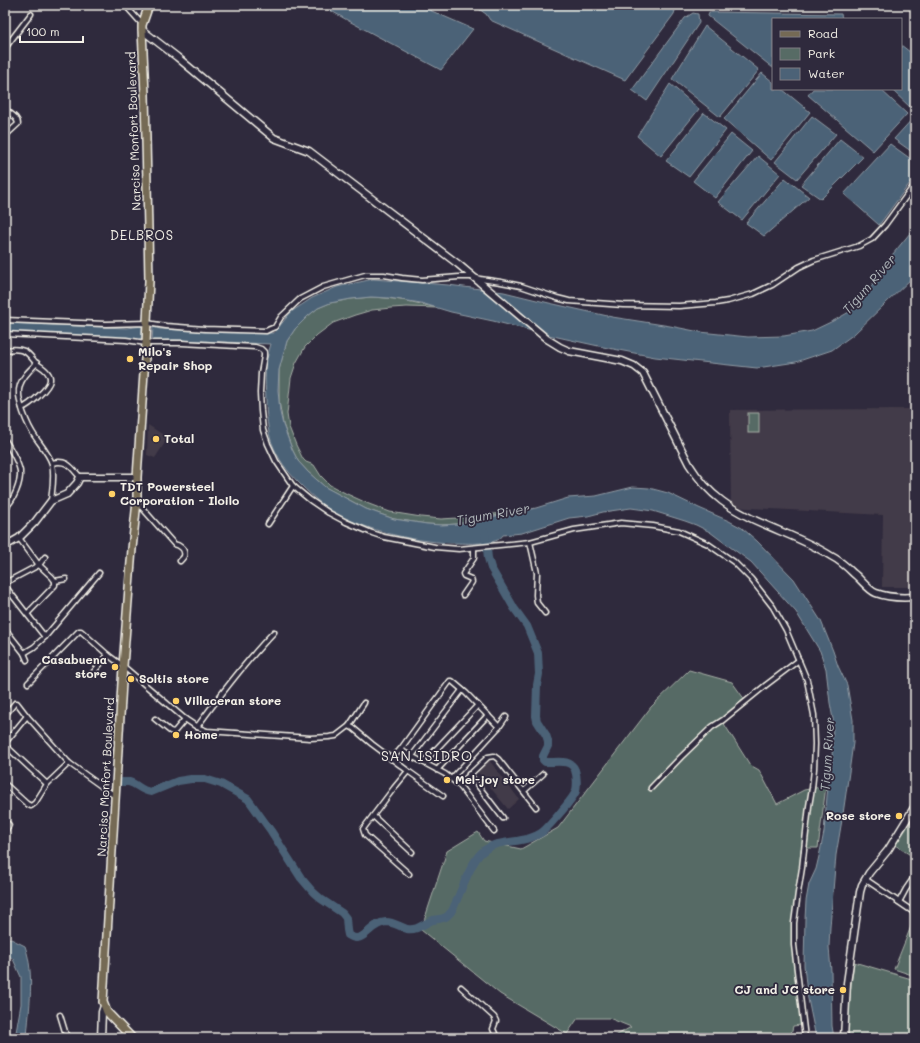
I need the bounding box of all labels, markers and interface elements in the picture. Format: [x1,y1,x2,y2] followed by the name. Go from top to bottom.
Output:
[20,18,83,44] scale bar
[772,18,902,90] legend
[26,23,60,39] text: 100 m
[808,25,838,41] text: Road
[808,45,835,61] text: Park
[122,51,144,211] street label: Narciso Monfort Boulevard
[808,65,845,81] text: Water
[110,226,174,243] district label: DELBROS
[838,250,900,317] water label: Tigum River
[138,343,213,373] place label: Milo's Repair Shop
[125,354,135,364] marker: Milo's Repair Shop
[164,430,194,446] place label: Total
[151,434,161,444] marker: Total
[120,478,239,508] place label: TDT Powersteel Corporation - Iloilo
[107,489,117,499] marker: TDT Powersteel Corporation - Iloilo
[455,499,531,528] water label: Tigum River
[41,651,107,681] place label: Casabuena store
[110,662,120,672] marker: Casabuena store
[139,670,209,686] place label: Soltis store
[126,674,136,684] marker: Soltis store
[184,692,281,708] place label: Villaceran store
[171,696,181,706] marker: Villaceran store
[93,697,117,857] street label: Narciso Monfort Boulevard
[815,716,838,792] water label: Tigum River
[184,726,218,742] place label: Home
[171,730,181,740] marker: Home
[381,746,473,765] district label: SAN ISIDRO
[455,771,535,787] place label: Mel-joy store
[442,775,452,785] marker: Mel-joy store
[826,807,891,823] place label: Rose store
[894,811,904,821] marker: Rose store
[734,981,835,997] place label: CJ and JC store
[838,985,848,995] marker: CJ and JC store

